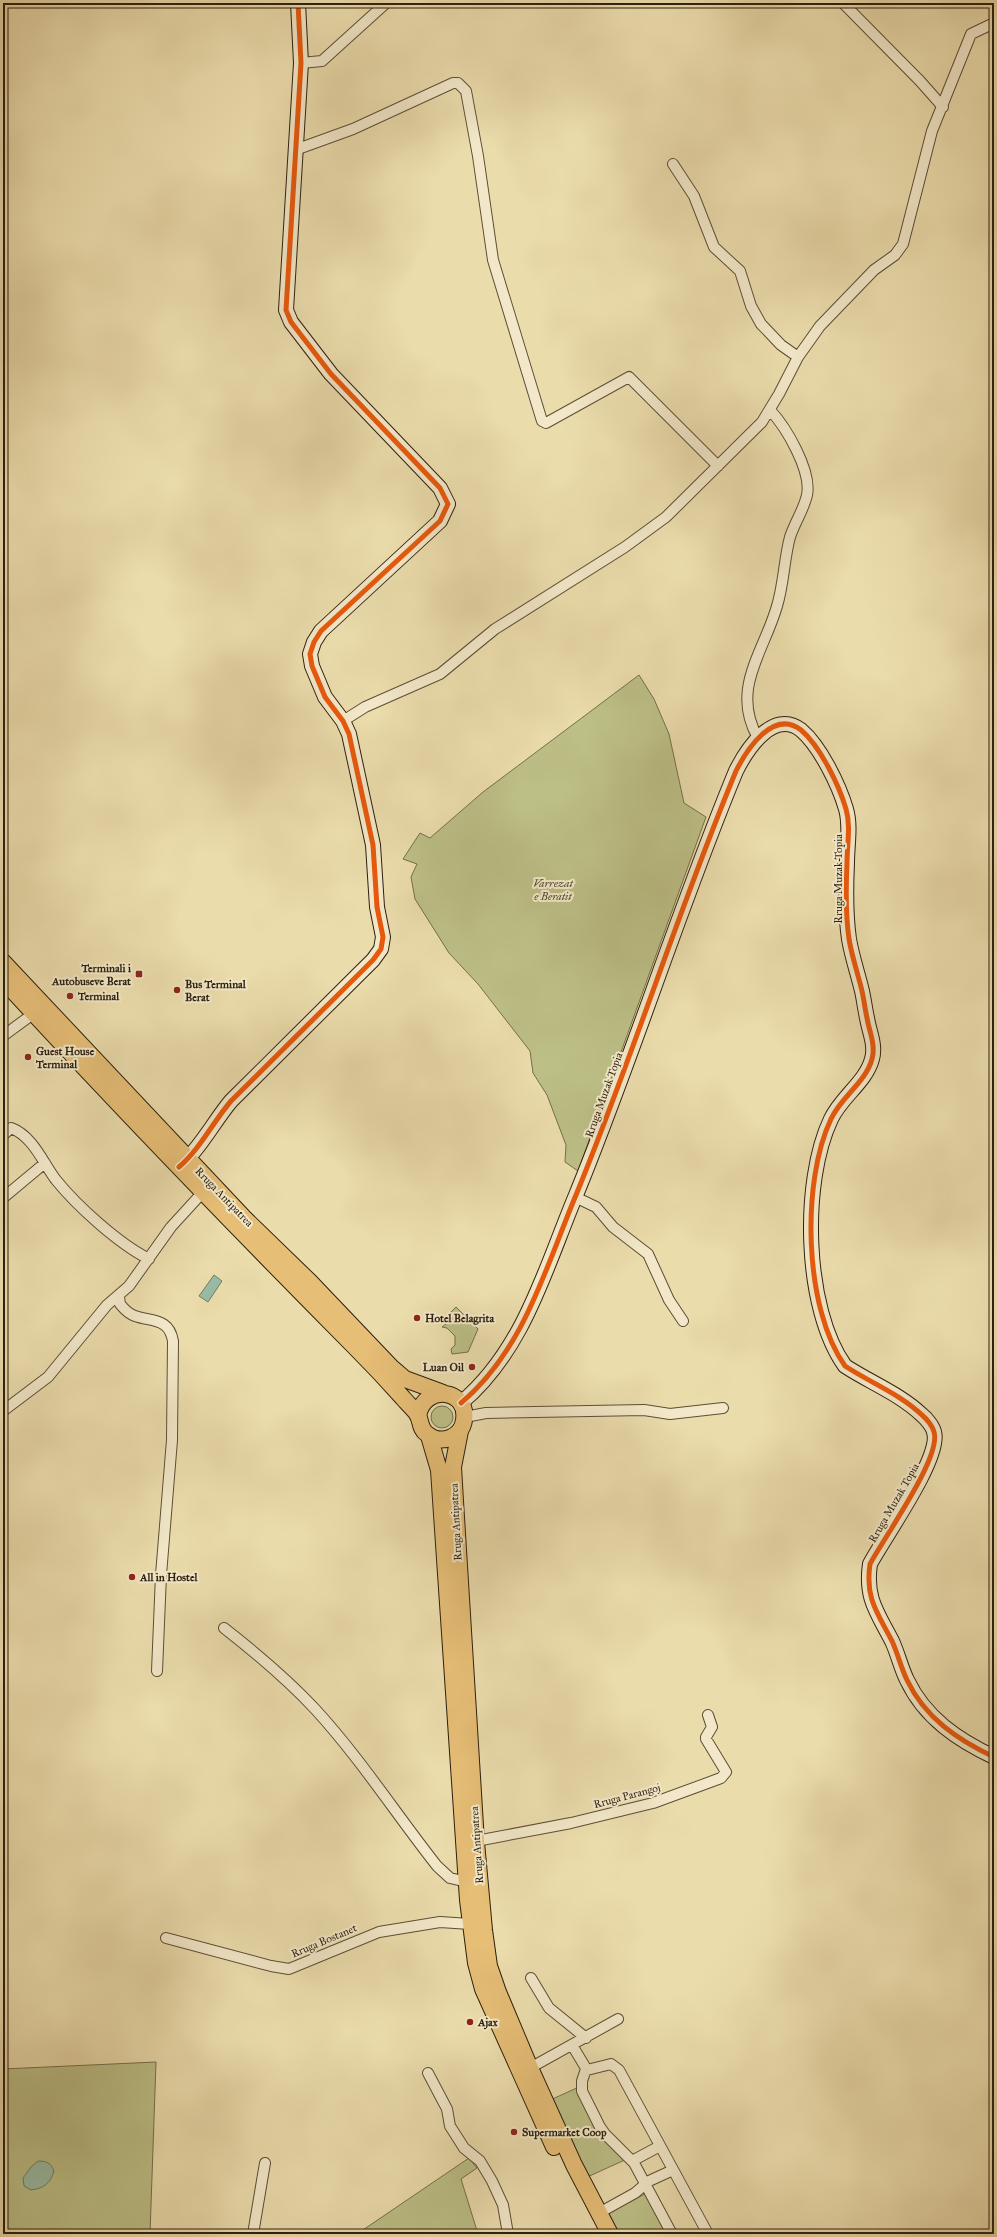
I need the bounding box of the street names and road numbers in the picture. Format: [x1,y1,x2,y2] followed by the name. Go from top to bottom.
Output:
[832,834,845,924] street label: Rruga Muzak Topia
[583,1050,626,1139] street label: Rruga Muzak Topia
[192,1165,256,1230] street label: Rruga Antipatrea
[866,1461,922,1545] street label: Rruga Muzak Topia
[447,1483,465,1561] street label: Rruga Antipatrea
[592,1781,662,1811] street label: Rruga Parangoj
[468,1806,486,1884] street label: Rruga Antipatrea
[289,1921,359,1961] street label: Rruga Bostanet

